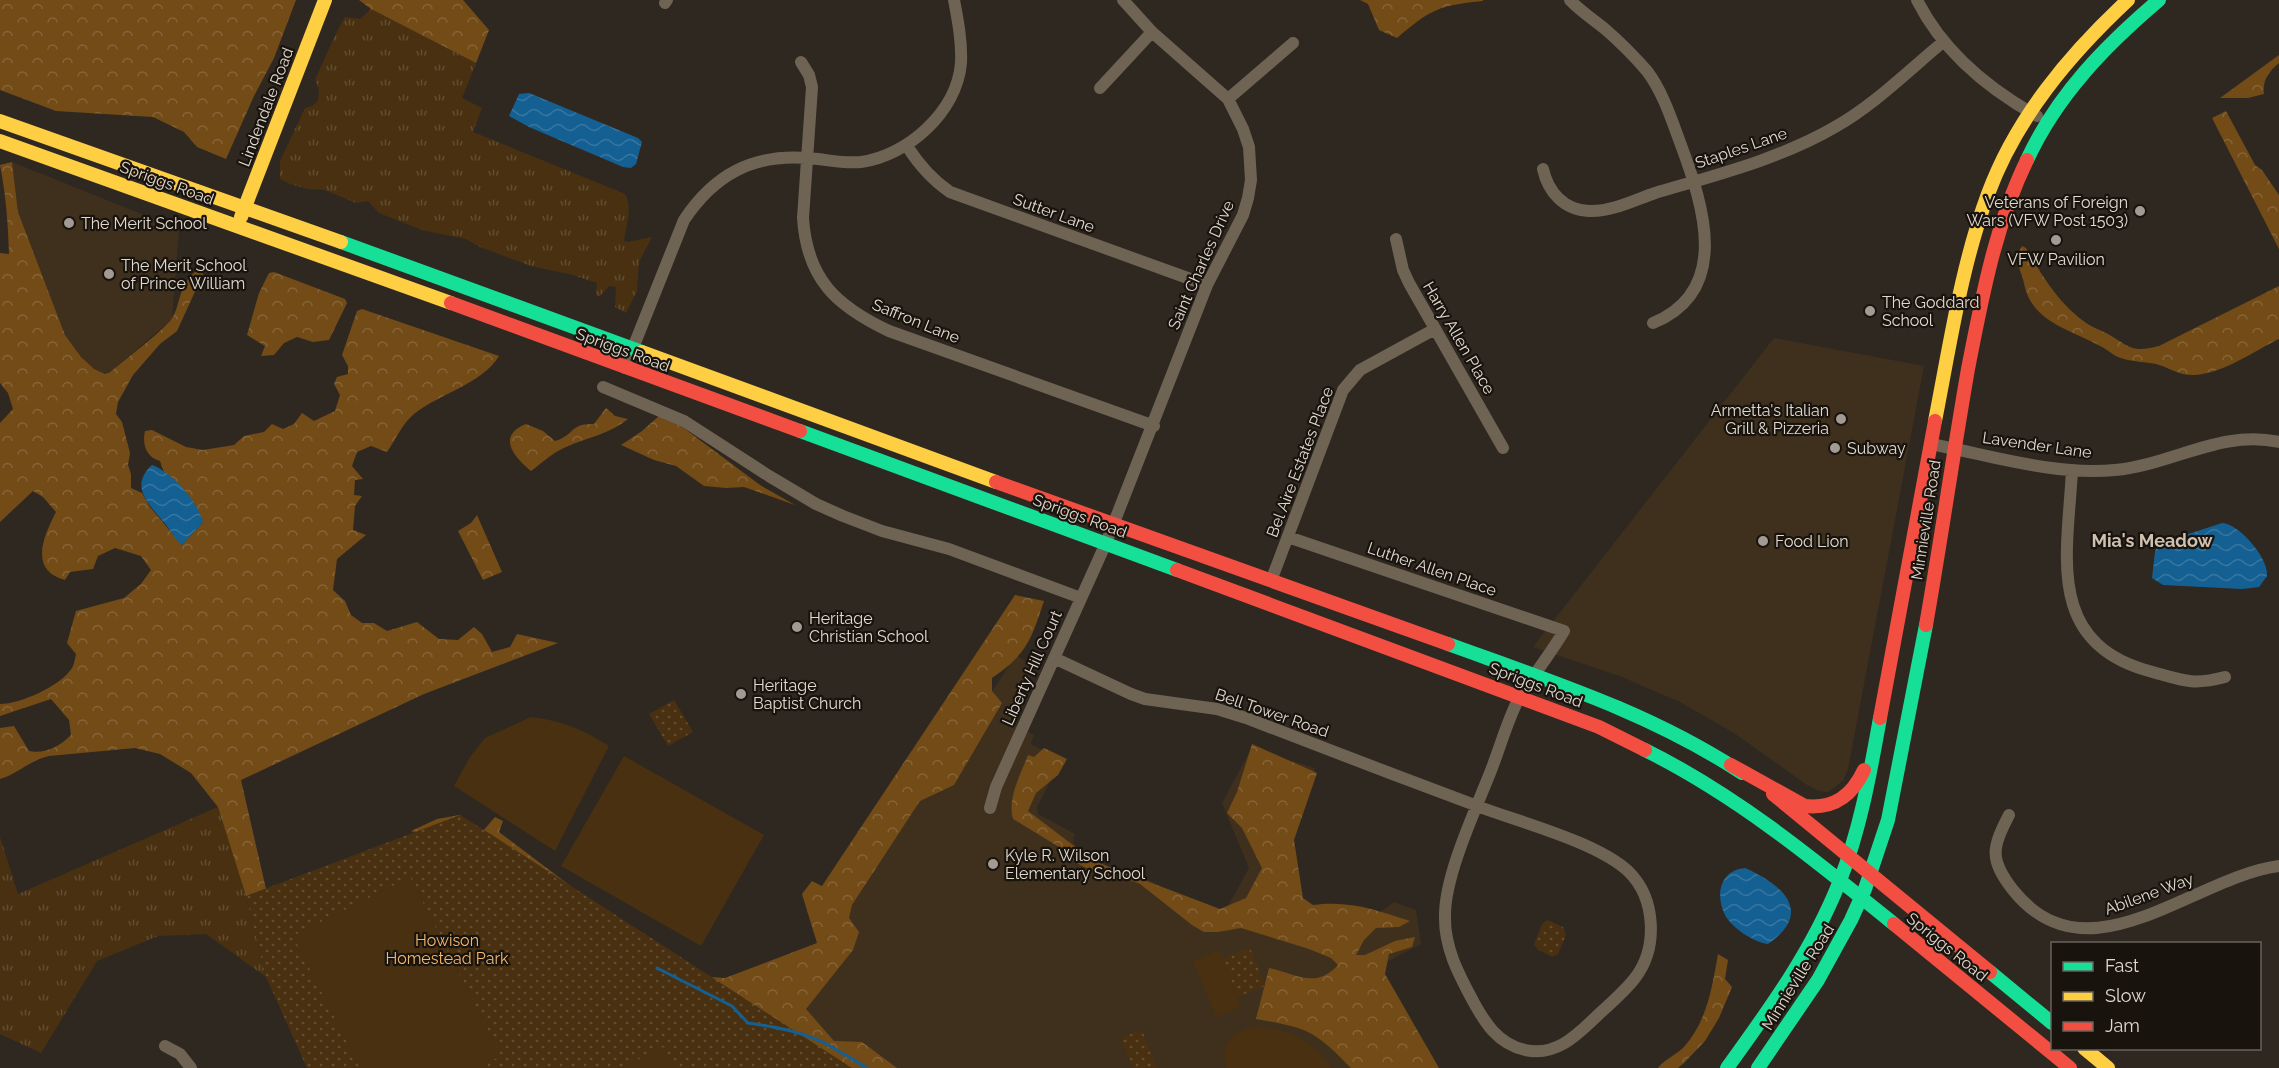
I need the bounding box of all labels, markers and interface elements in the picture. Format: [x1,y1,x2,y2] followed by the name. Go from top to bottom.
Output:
[235,45,297,169] street label: Lindendale Road
[1693,123,1789,173] street label: Staples Lane
[117,157,217,209] street label: Spriggs Road
[1011,189,1097,237] street label: Sutter Lane
[1966,193,2128,230] place label: Veterans of Foreign Wars (VFW Post 1503)
[1164,198,1238,332] street label: Saint Charles Drive
[2133,204,2147,218] marker: Veterans of Foreign Wars (VFW Post 1503)
[81,214,207,233] place label: The Merit School
[62,216,76,230] marker: The Merit School
[2049,233,2063,247] marker: VFW Pavilion
[2007,250,2105,269] place label: VFW Pavilion
[121,256,247,293] place label: The Merit School of Prince William
[102,267,116,281] marker: The Merit School of Prince William
[1419,278,1499,398] street label: Harry Allen Place
[1882,293,1980,330] place label: The Goddard School
[869,295,963,347] street label: Saffron Lane
[1863,304,1877,318] marker: The Goddard School
[573,324,673,376] street label: Spriggs Road
[1263,384,1337,540] street label: Bel Aire Estates Place
[1711,401,1829,438] place label: Armetta's Italian Grill & Pizzeria
[1834,412,1848,426] marker: Armetta's Italian Grill & Pizzeria
[1981,428,2093,462] street label: Lavender Lane
[1847,439,1906,458] place label: Subway
[1828,441,1842,455] marker: Subway
[1907,459,1945,581] street label: Minnieville Road
[1030,490,1130,542] street label: Spriggs Road
[2091,530,2213,551] district label: Mia's Meadow
[1775,532,1849,551] place label: Food Lion
[1756,534,1770,548] marker: Food Lion
[1365,538,1499,600] street label: Luther Allen Place
[998,607,1066,728] street label: Liberty Hill Court
[809,609,929,646] place label: Heritage Christian School
[790,620,804,634] marker: Heritage Christian School
[1487,658,1585,712] street label: Spriggs Road
[753,676,861,713] place label: Heritage Baptist Church
[1213,685,1331,741] street label: Bell Tower Road
[734,687,748,701] marker: Heritage Baptist Church
[1005,846,1146,883] place label: Kyle R. Wilson Elementary School
[986,857,1000,871] marker: Kyle R. Wilson Elementary School
[2102,869,2196,919] street label: Abilene Way
[1903,909,1991,985] street label: Spriggs Road
[1758,920,1838,1034] street label: Minnieville Road
[385,931,509,968] park label: Howison Homestead Park
[2051,942,2261,1050] legend
[2105,955,2139,976] text: Fast
[2105,985,2146,1006] text: Slow
[2105,1015,2140,1036] text: Jam

